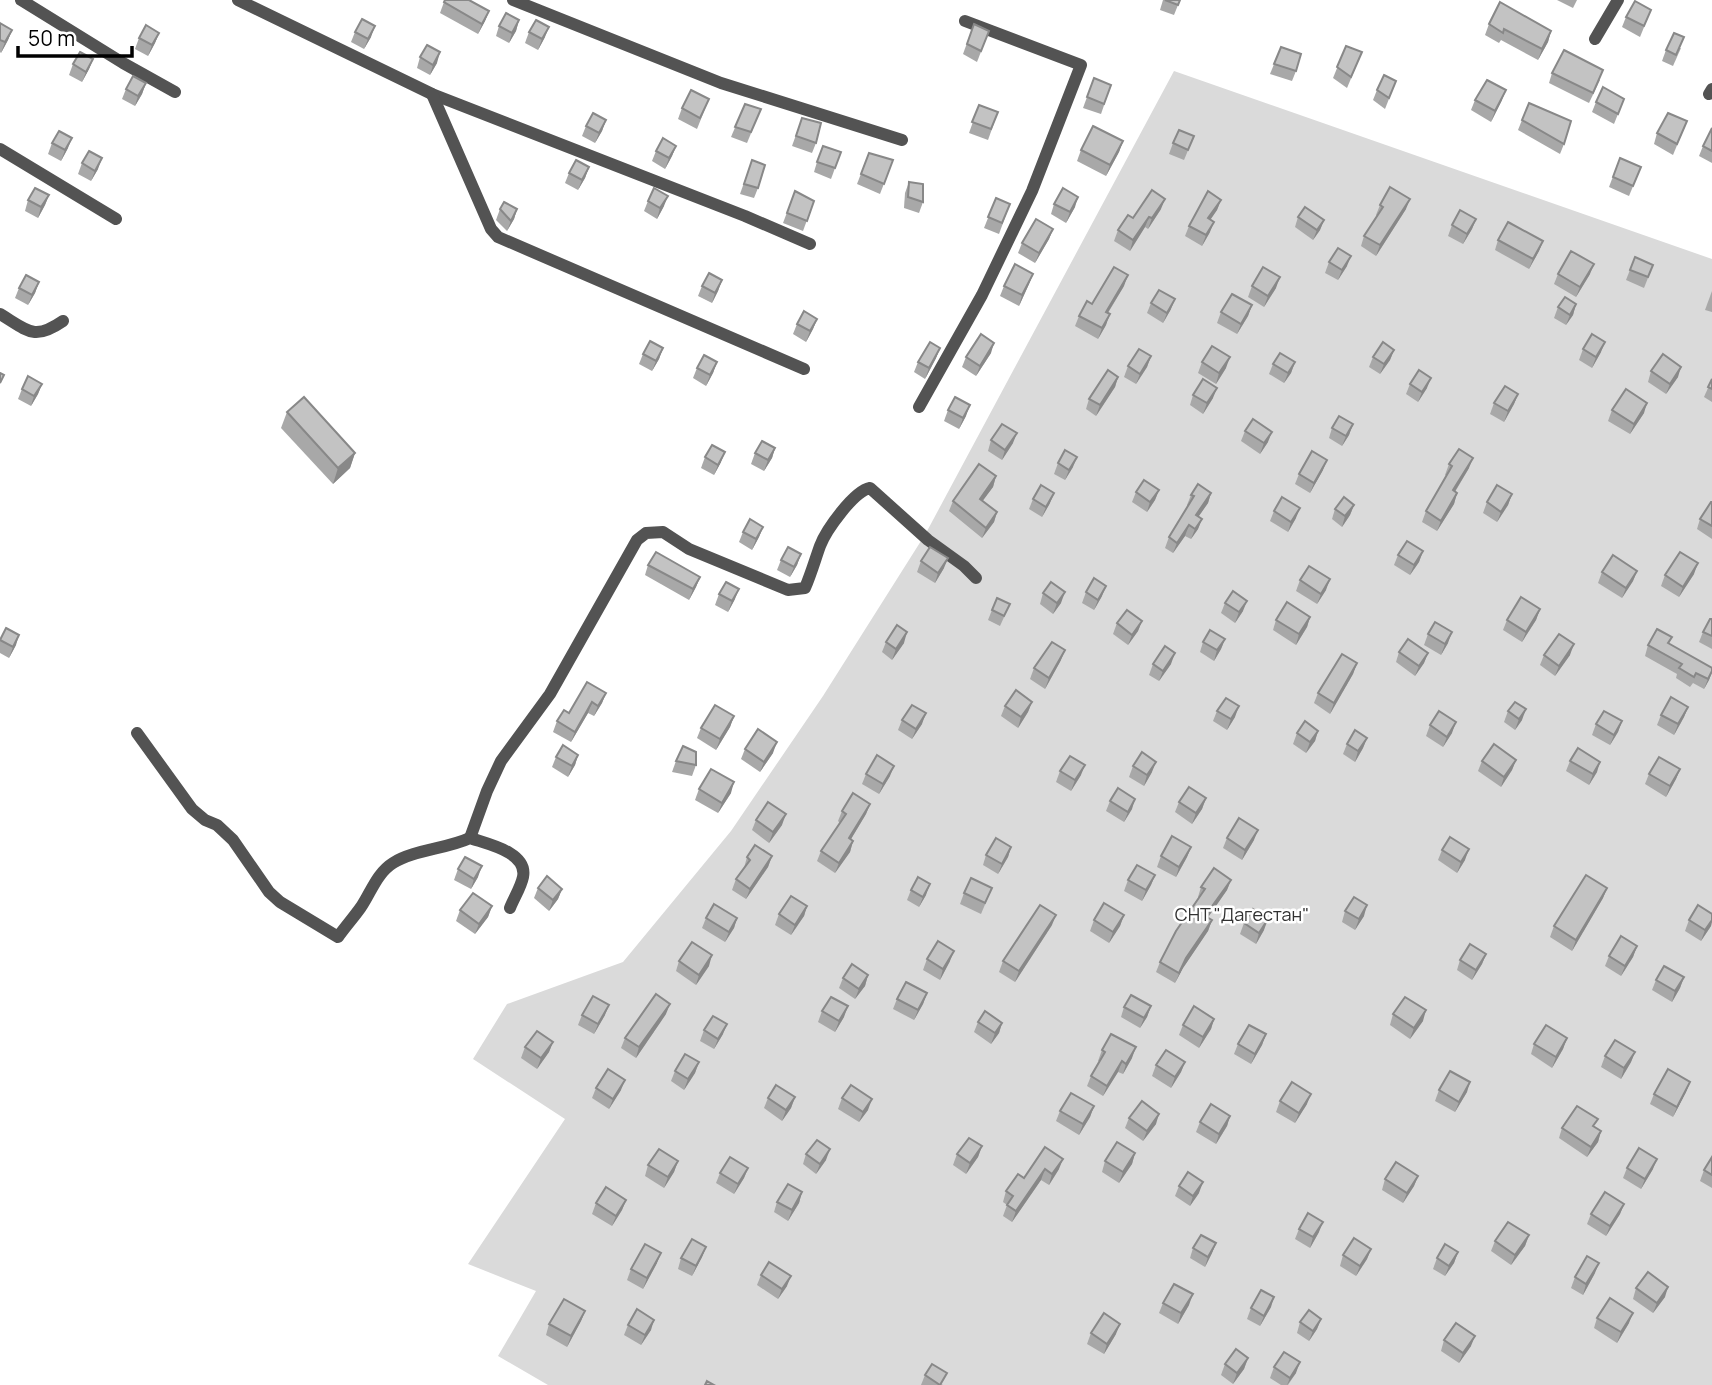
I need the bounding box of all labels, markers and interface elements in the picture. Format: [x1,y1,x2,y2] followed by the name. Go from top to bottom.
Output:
[18,14,131,58] scale bar
[28,24,75,52] text: 50 m
[1175,902,1309,926] park label: СНТ "Дагестан"

